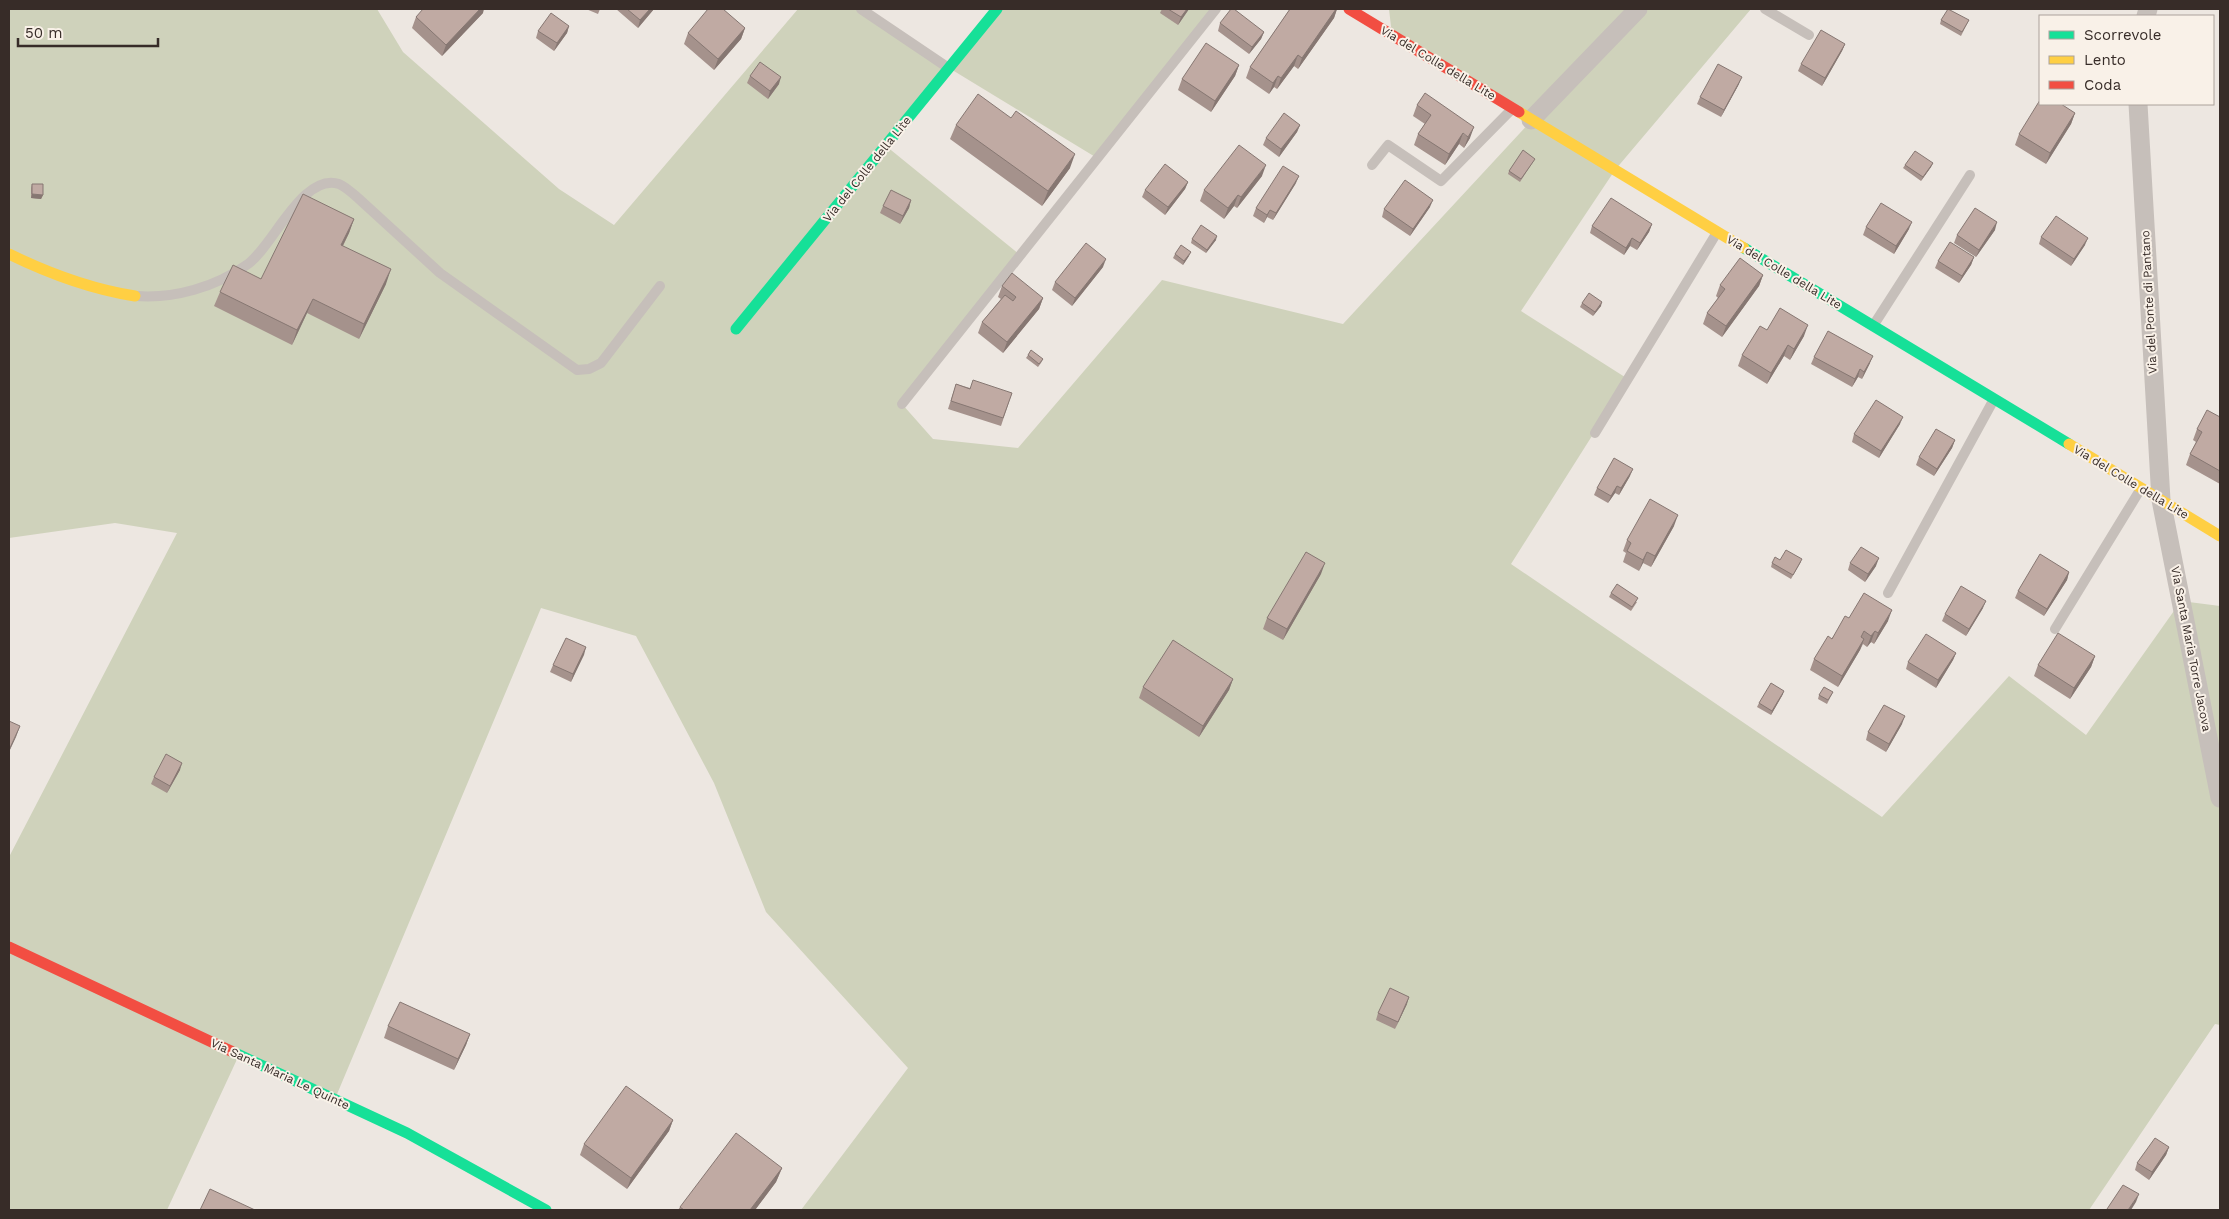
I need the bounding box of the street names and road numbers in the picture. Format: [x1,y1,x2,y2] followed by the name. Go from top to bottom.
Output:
[1378,23,1498,103] street label: Via del Colle della Lite
[820,113,914,225] street label: Via del Colle della Lite
[2138,230,2160,374] street label: Via del Ponte di Pantano
[1724,232,1844,312] street label: Via del Colle della Lite
[2071,442,2191,522] street label: Via del Colle della Lite
[2168,565,2214,733] street label: Via Santa Maria Torre Jacova
[208,1036,352,1112] street label: Via Santa Maria Le Quinte

